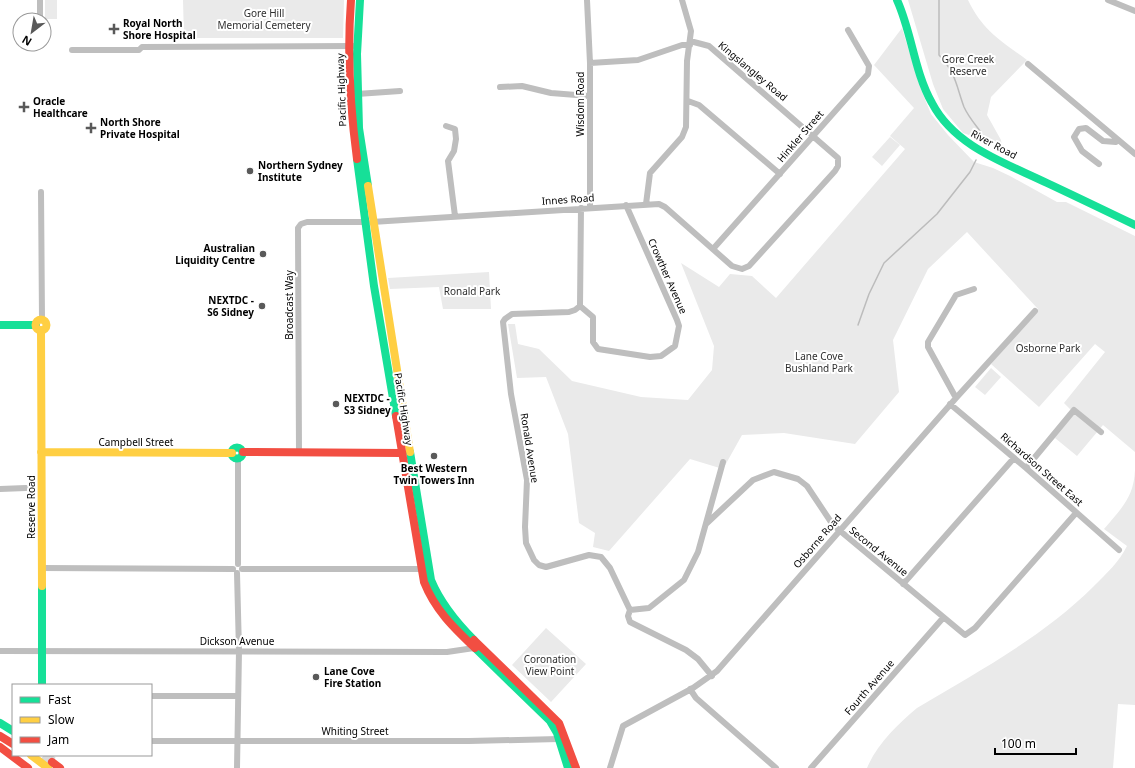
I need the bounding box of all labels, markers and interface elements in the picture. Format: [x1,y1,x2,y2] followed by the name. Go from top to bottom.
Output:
[217,6,311,32] park label: Gore Hill Memorial Cemetery
[12,12,52,52] north arrow
[123,16,196,42] place label: Royal North Shore Hospital
[108,23,120,35] marker: Royal North Shore Hospital
[19,32,34,50] text: N
[715,38,791,104] street label: Kingslangley Road
[333,52,349,127] street label: Pacific Highway
[942,52,995,78] park label: Gore Creek Reserve
[573,72,587,136] street label: Wisdom Road
[33,94,88,120] place label: Oracle Healthcare
[18,101,30,113] marker: Oracle Healthcare
[774,107,827,165] street label: Hinkler Street
[100,115,180,141] place label: North Shore Private Hospital
[85,122,97,134] marker: North Shore Private Hospital
[969,126,1019,162] street label: River Road
[258,158,343,184] place label: Northern Sydney Institute
[245,166,255,176] marker: Northern Sydney Institute
[541,190,595,208] street label: Innes Road
[645,236,691,316] street label: Crowther Avenue
[175,241,255,267] place label: Australian Liquidity Centre
[258,249,268,259] marker: Australian Liquidity Centre
[282,269,296,340] street label: Broadcast Way
[444,284,501,298] park label: Ronald Park
[207,293,254,319] place label: NEXTDC - S6 Sidney
[257,301,267,311] marker: NEXTDC - S6 Sidney
[1016,341,1081,355] park label: Osborne Park
[785,349,854,375] park label: Lane Cove Bushland Park
[391,372,417,447] street label: Pacific Highway
[344,391,391,417] place label: NEXTDC - S3 Sidney
[331,399,341,409] marker: NEXTDC - S3 Sidney
[518,412,542,484] street label: Ronald Avenue
[998,429,1087,509] street label: Richardson Street East
[99,435,174,449] street label: Campbell Street
[429,451,439,461] marker: Best Western Twin Towers Inn
[394,461,474,487] place label: Best Western Twin Towers Inn
[24,475,38,539] street label: Reserve Road
[790,511,844,571] street label: Osborne Road
[847,523,912,579] street label: Second Avenue
[200,634,275,648] street label: Dickson Avenue
[524,652,576,678] park label: Coronation View Point
[841,656,897,718] street label: Fourth Avenue
[324,664,381,690] place label: Lane Cove Fire Station
[311,672,321,682] marker: Lane Cove Fire Station
[12,684,152,756] legend
[48,691,72,708] text: Fast
[48,711,75,728] text: Slow
[321,724,389,738] street label: Whiting Street
[995,730,1076,756] scale bar
[47,731,69,748] text: Jam
[1001,735,1036,752] text: 100 m

